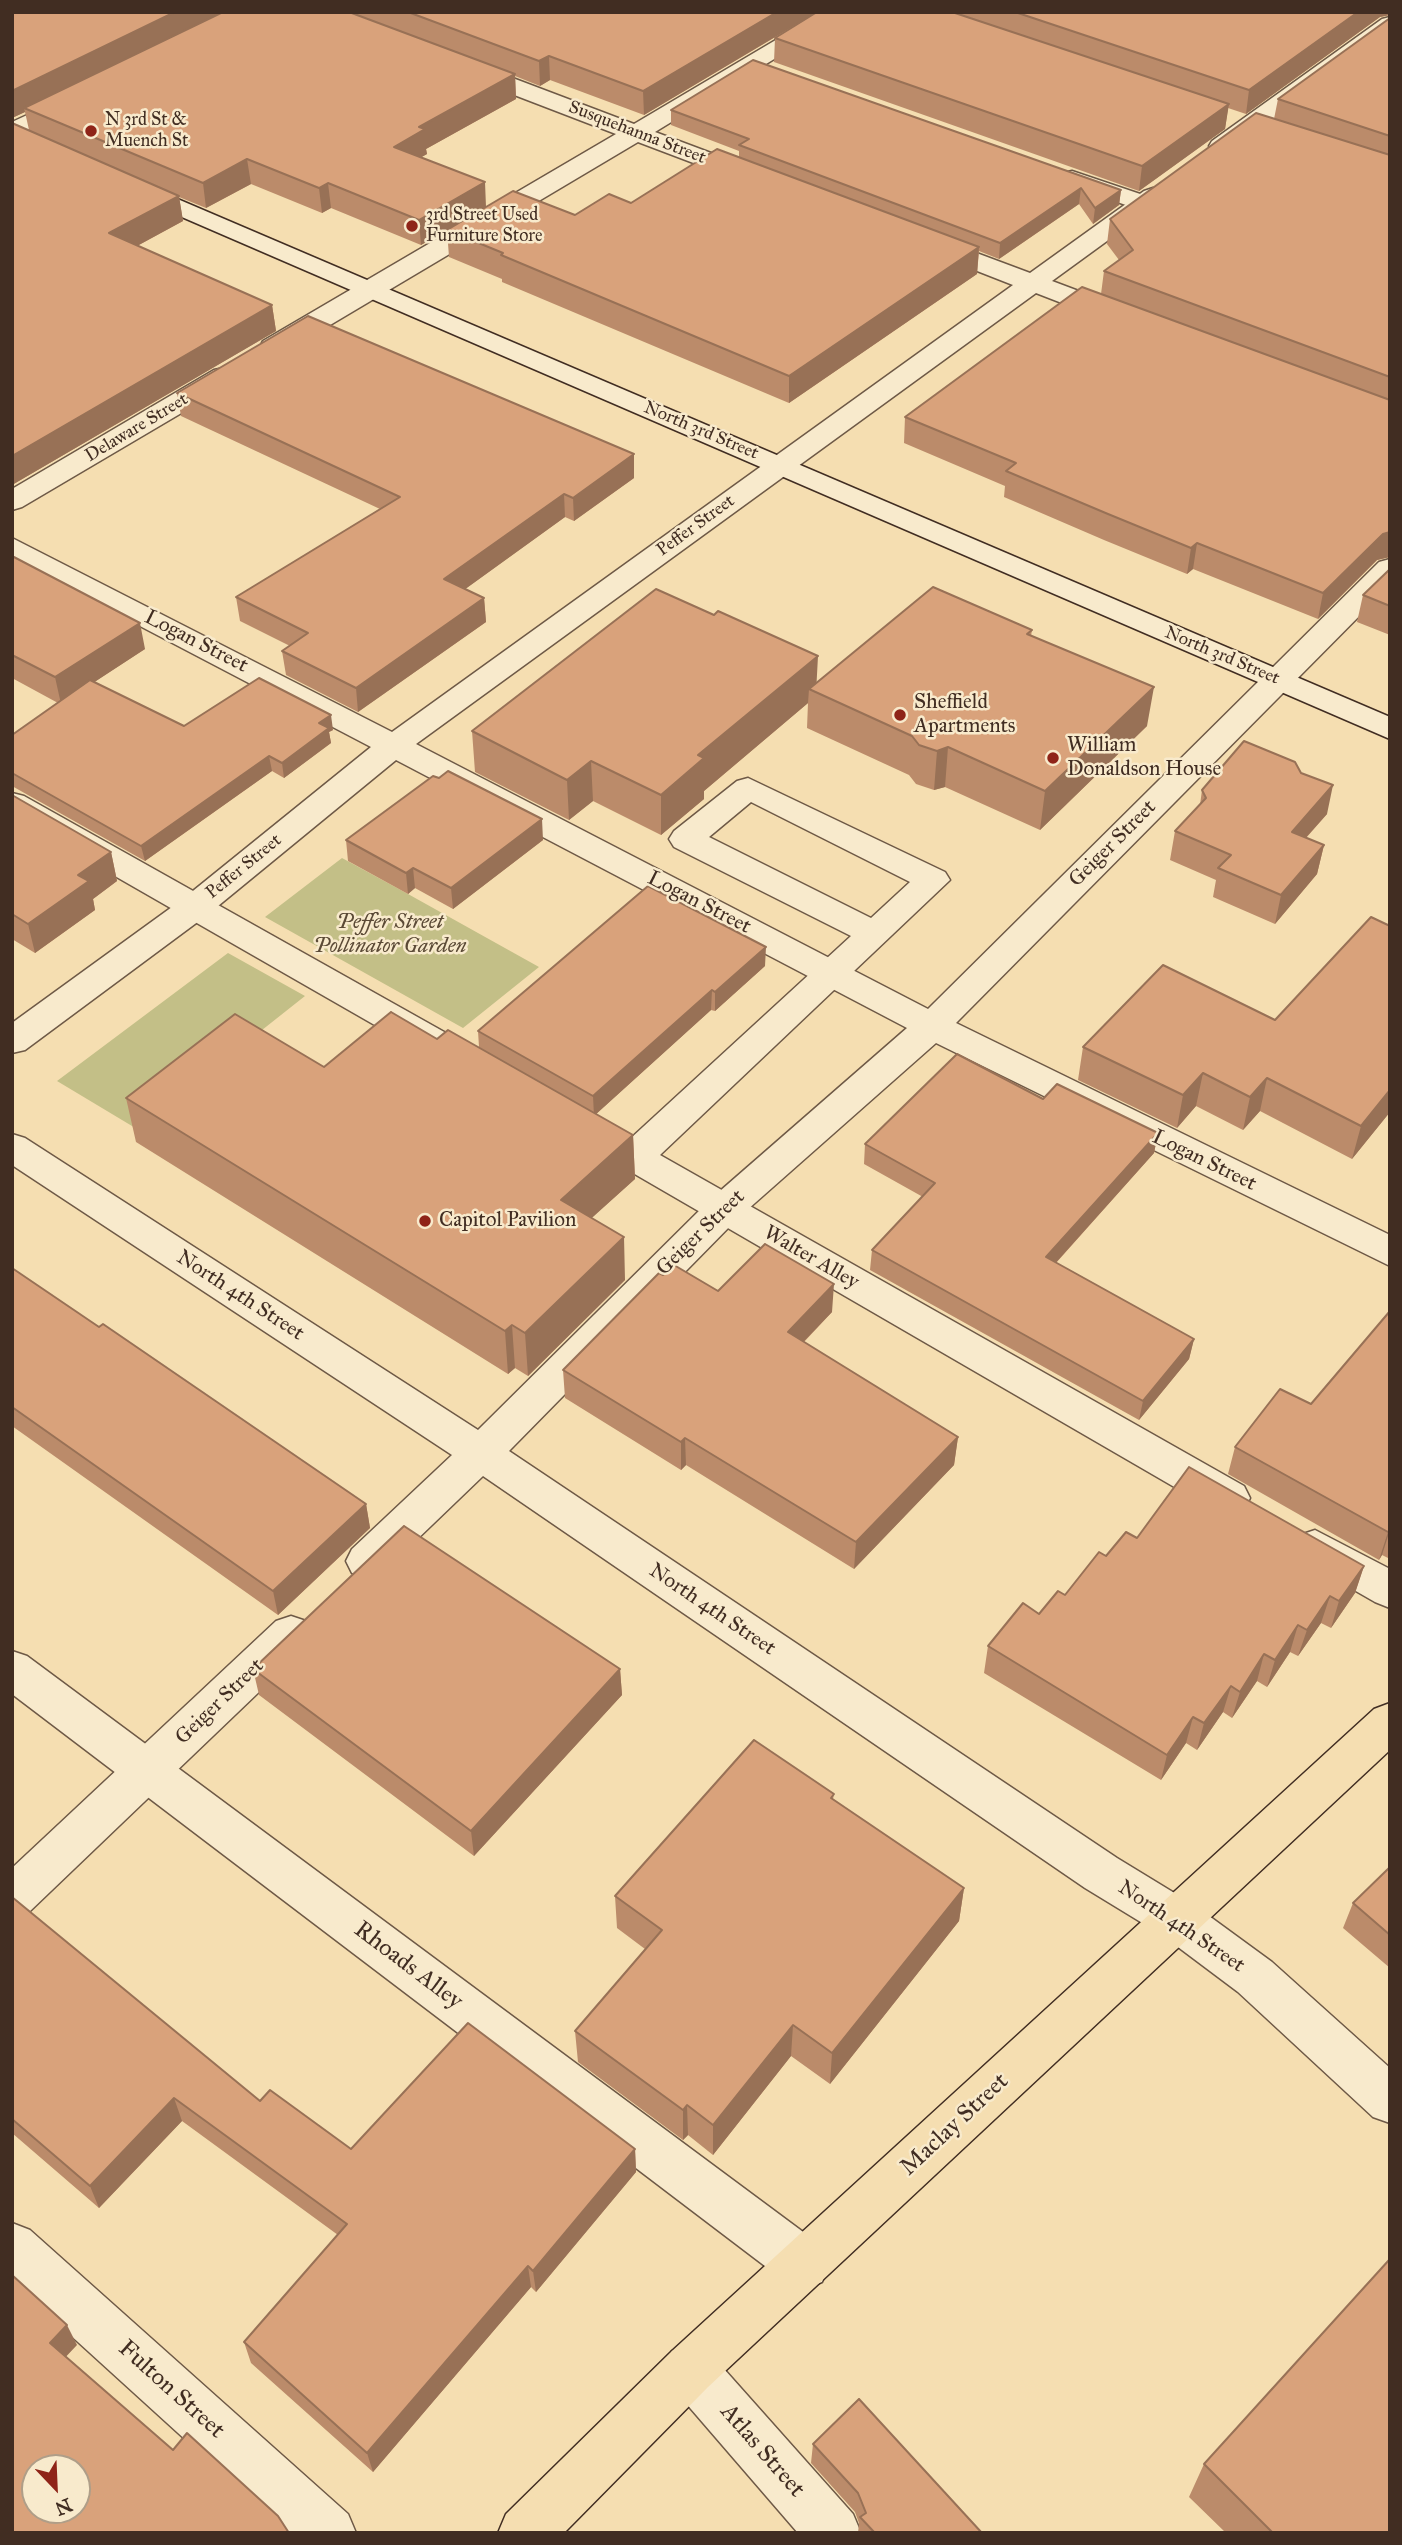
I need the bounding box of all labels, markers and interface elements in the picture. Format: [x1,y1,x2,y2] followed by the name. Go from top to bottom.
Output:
[565,97,709,169] street label: Susquehanna Street
[105,110,188,152] place label: N 3rd St & Muench St
[83,123,99,139] marker: N 3rd St & Muench St
[426,205,542,248] place label: 3rd Street Used Furniture Store
[404,218,420,234] marker: 3rd Street Used Furniture Store
[82,389,192,467] street label: Delaware Street
[640,397,762,465] street label: North 3rd Street
[653,491,739,561] street label: Peffer Street
[140,605,252,679] street label: Logan Street
[1161,622,1283,690] street label: North 3rd Street
[914,690,1016,740] place label: Sheffield Apartments
[892,707,908,723] marker: Sheffield Apartments
[1067,733,1221,783] place label: William Donaldson House
[1045,750,1061,766] marker: William Donaldson House
[1064,795,1162,893] street label: Geiger Street
[202,830,286,904] street label: Peffer Street
[643,866,755,940] street label: Logan Street
[314,910,466,960] park label: Peffer Street Pollinator Garden
[1148,1125,1260,1197] street label: Logan Street
[652,1185,750,1281] street label: Geiger Street
[439,1208,576,1234] place label: Capitol Pavilion
[417,1213,433,1229] marker: Capitol Pavilion
[759,1221,863,1295] street label: Walter Alley
[171,1245,309,1347] street label: North 4th Street
[644,1558,780,1662] street label: North 4th Street
[171,1654,269,1750] street label: Geiger Street
[1113,1875,1249,1979] street label: North 4th Street
[348,1916,468,2016] street label: Rhoads Alley
[895,2068,1015,2182] street label: Maclay Street
[112,2335,230,2445] street label: Fulton Street
[714,2398,810,2504] street label: Atlas Street
[21,2454,91,2524] north arrow
[52,2493,76,2521] text: N

